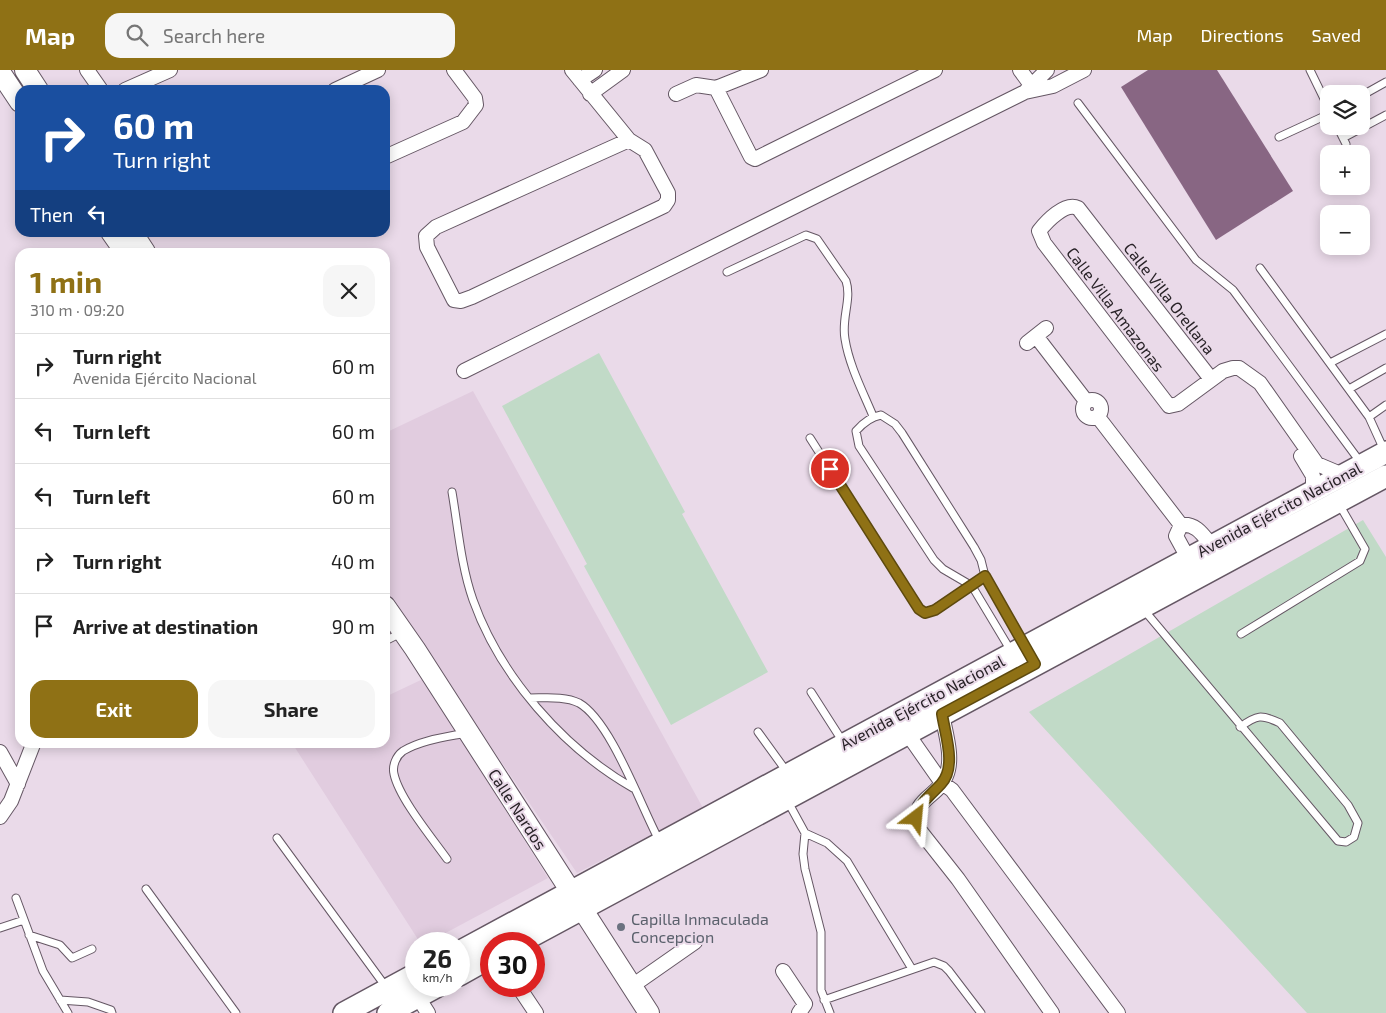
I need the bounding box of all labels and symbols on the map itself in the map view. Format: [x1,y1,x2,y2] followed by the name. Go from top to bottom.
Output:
[1120,238,1220,358] street label: Calle Villa Orellana
[1063,243,1169,375] street label: Calle Villa Amazonas
[809,448,851,490] pin
[1194,457,1365,561] street label: Avenida Ejército Nacional
[837,650,1008,754] street label: Avenida Ejército Nacional
[485,765,551,853] street label: Calle Nardos
[889,791,941,843] position arrow
[631,909,769,946] place label: Capilla Inmaculada Concepcion
[615,921,627,933] marker: Capilla Inmaculada Concepcion
[480,932,545,997] speed limit sign: 30

